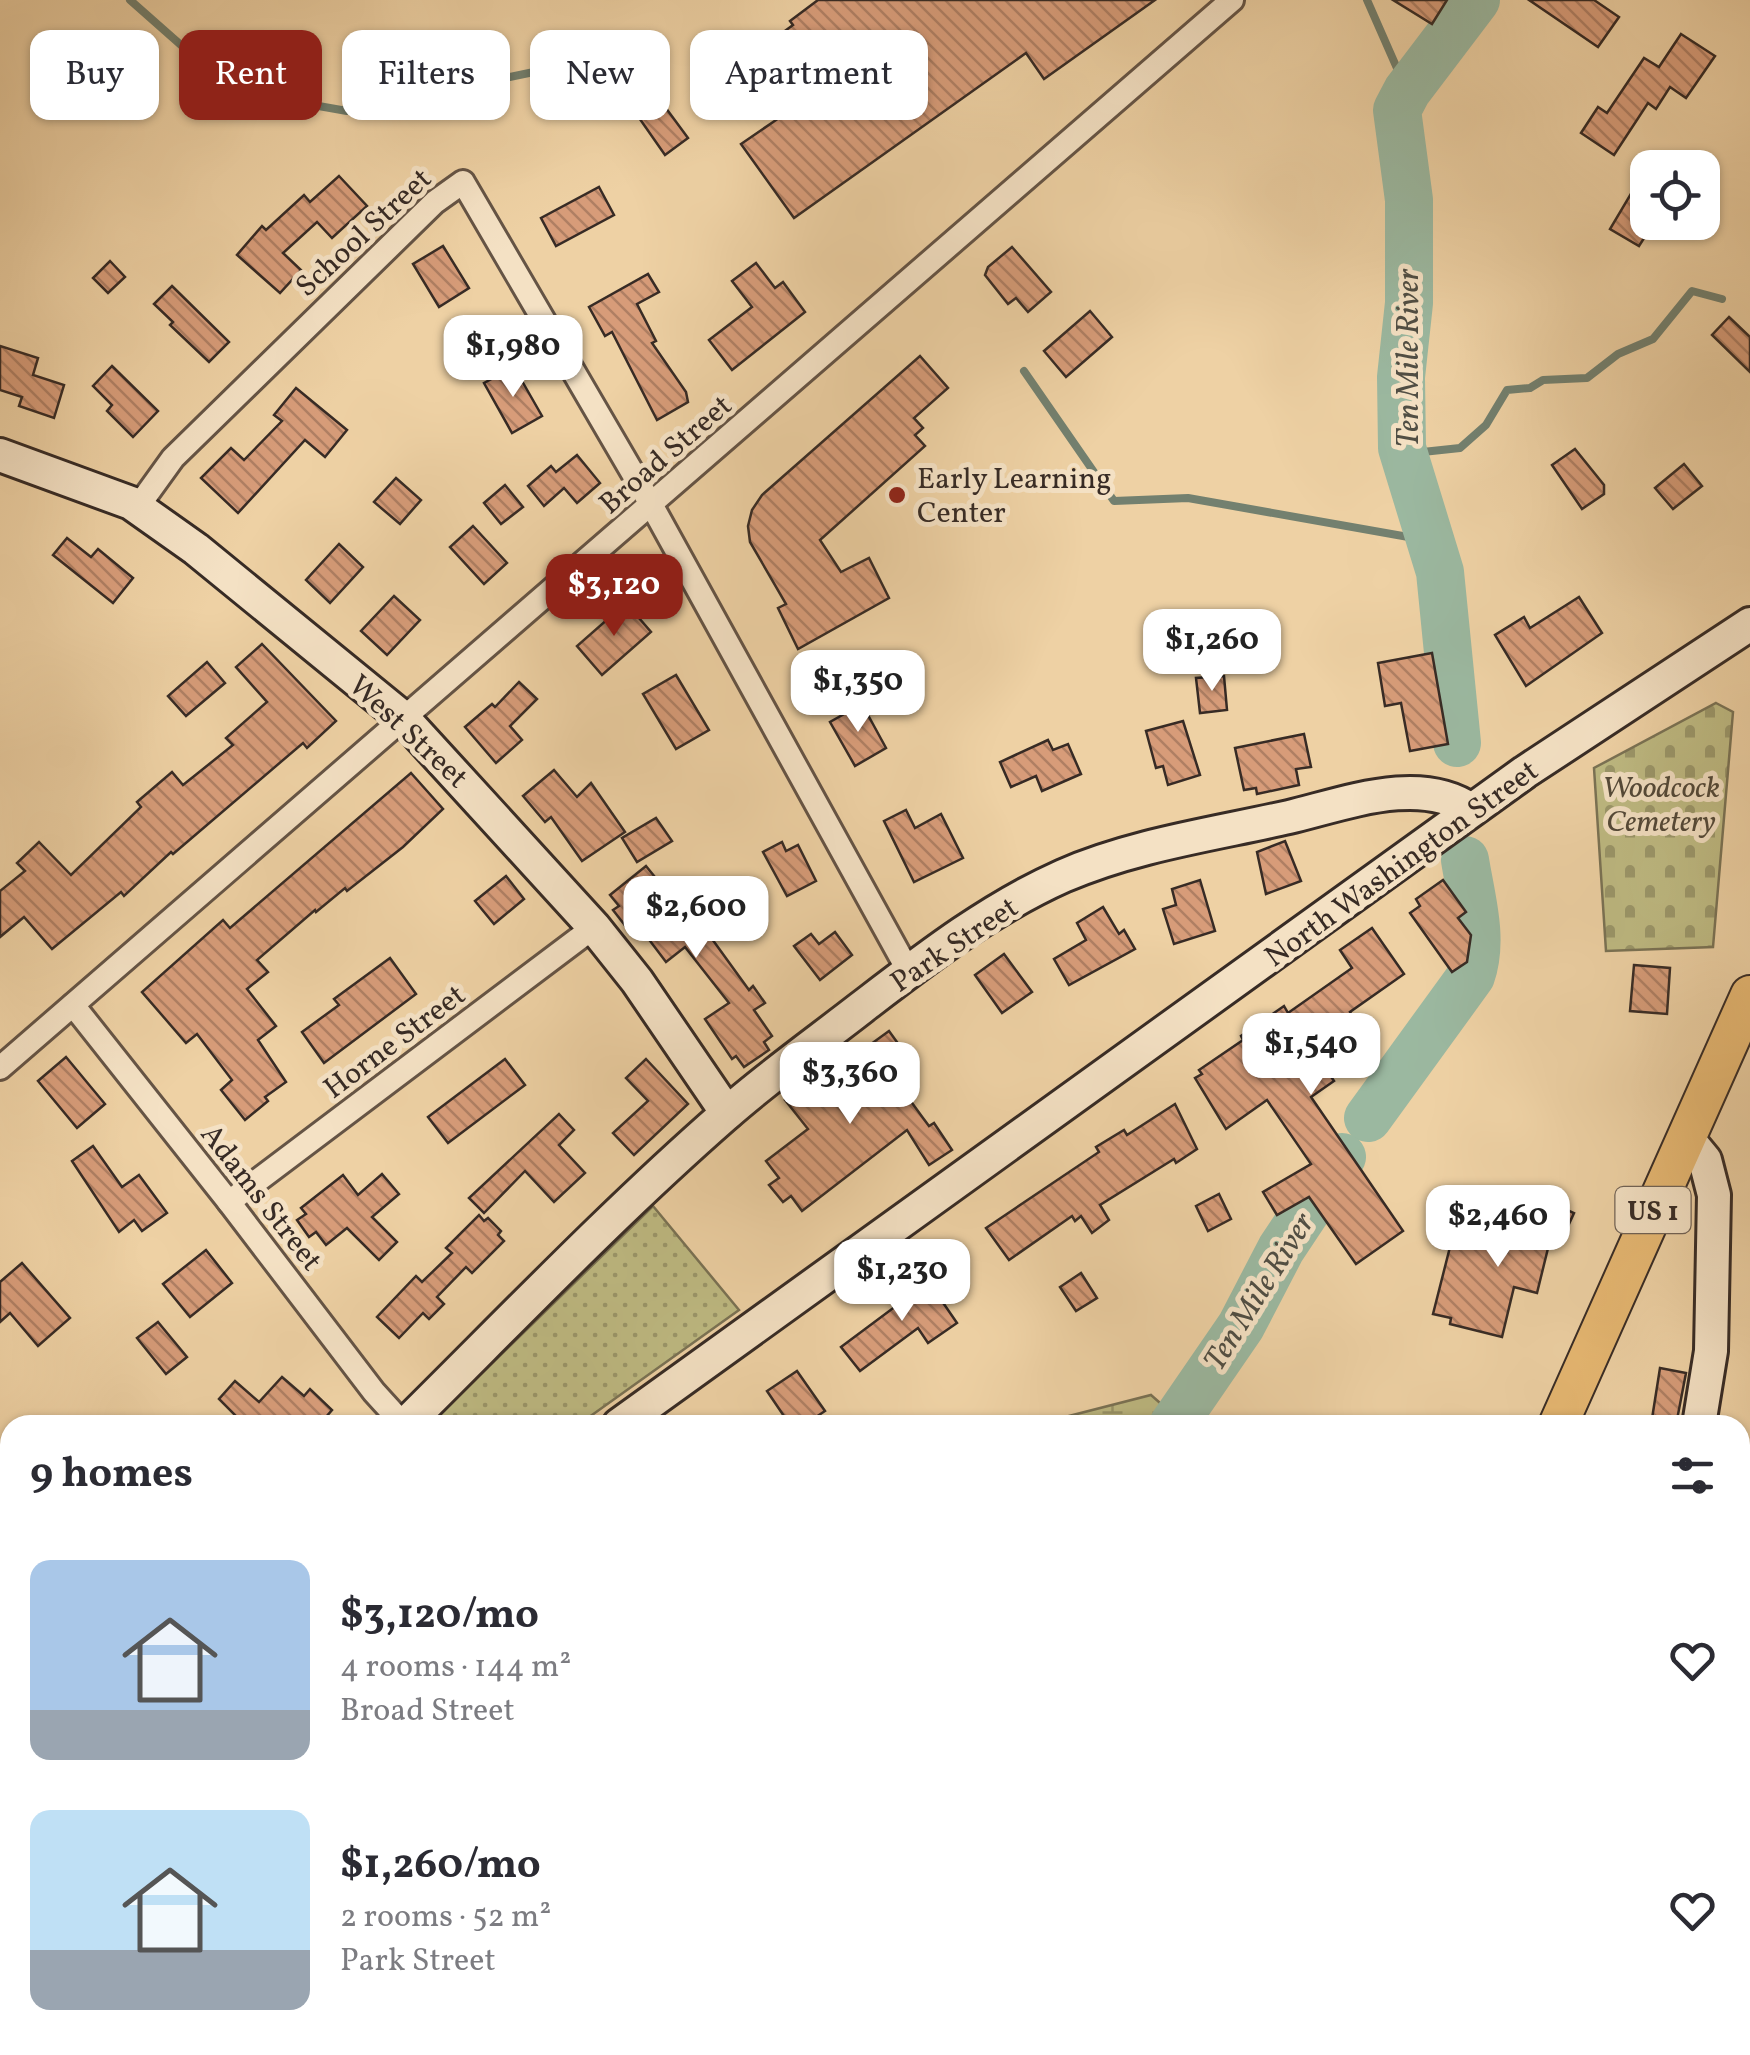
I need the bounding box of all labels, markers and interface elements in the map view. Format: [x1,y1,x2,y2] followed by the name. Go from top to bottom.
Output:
[30,30,159,120] chip: Buy
[179,30,322,120] chip: Rent
[342,30,510,120] chip: Filters
[530,30,670,120] chip: New
[690,30,928,120] chip: Apartment
[1630,150,1720,240] map controls
[1630,150,1720,240] button: locate
[287,159,442,308] street label: School Street
[1388,267,1432,448] water label: Ten Mile River
[432,315,594,400] pin: $1,980
[466,325,560,369] text: $1,980
[591,386,742,525] street label: Broad Street
[917,459,1112,535] place label: Early Learning Center
[886,484,908,506] marker: Early Learning Center
[533,554,695,639] pin: $3,120
[568,564,660,608] text: $3,120
[1131,609,1293,694] pin: $1,260
[1165,619,1259,663] text: $1,260
[777,650,939,735] pin: $1,350
[813,660,903,704] text: $1,350
[338,666,477,799] street label: West Street
[1257,751,1548,978] street label: North Washington Street
[1602,768,1720,844] park label: Woodcock Cemetery
[615,876,777,961] pin: $2,600
[645,886,747,930] text: $2,600
[883,887,1027,1004] street label: Park Street
[316,975,475,1110] street label: Horne Street
[1230,1013,1392,1098] pin: $1,540
[1264,1023,1358,1067] text: $1,540
[769,1042,931,1127] pin: $3,360
[802,1052,898,1096] text: $3,360
[190,1116,331,1281] street label: Adams Street
[1417,1185,1579,1270] pin: $2,460
[1616,1187,1690,1233] road number: US 1
[1448,1195,1548,1239] text: $2,460
[1194,1204,1327,1380] water label: Ten Mile River
[821,1239,983,1324] pin: $1,230
[856,1249,948,1293] text: $1,230
[30,1446,193,1505] text: 9 homes
[1665,1448,1720,1503] icon: filters
[340,1587,539,1646] text: $3,120/mo
[110,1600,230,1720] icon: home
[1665,1633,1720,1688] icon: heart
[340,1646,571,1690] text: 4 rooms · 144 m²
[340,1690,515,1734] text: Broad Street
[340,1837,541,1896] text: $1,260/mo
[110,1850,230,1970] icon: home
[1665,1883,1720,1938] icon: heart
[340,1896,551,1940] text: 2 rooms · 52 m²
[340,1940,496,1984] text: Park Street

